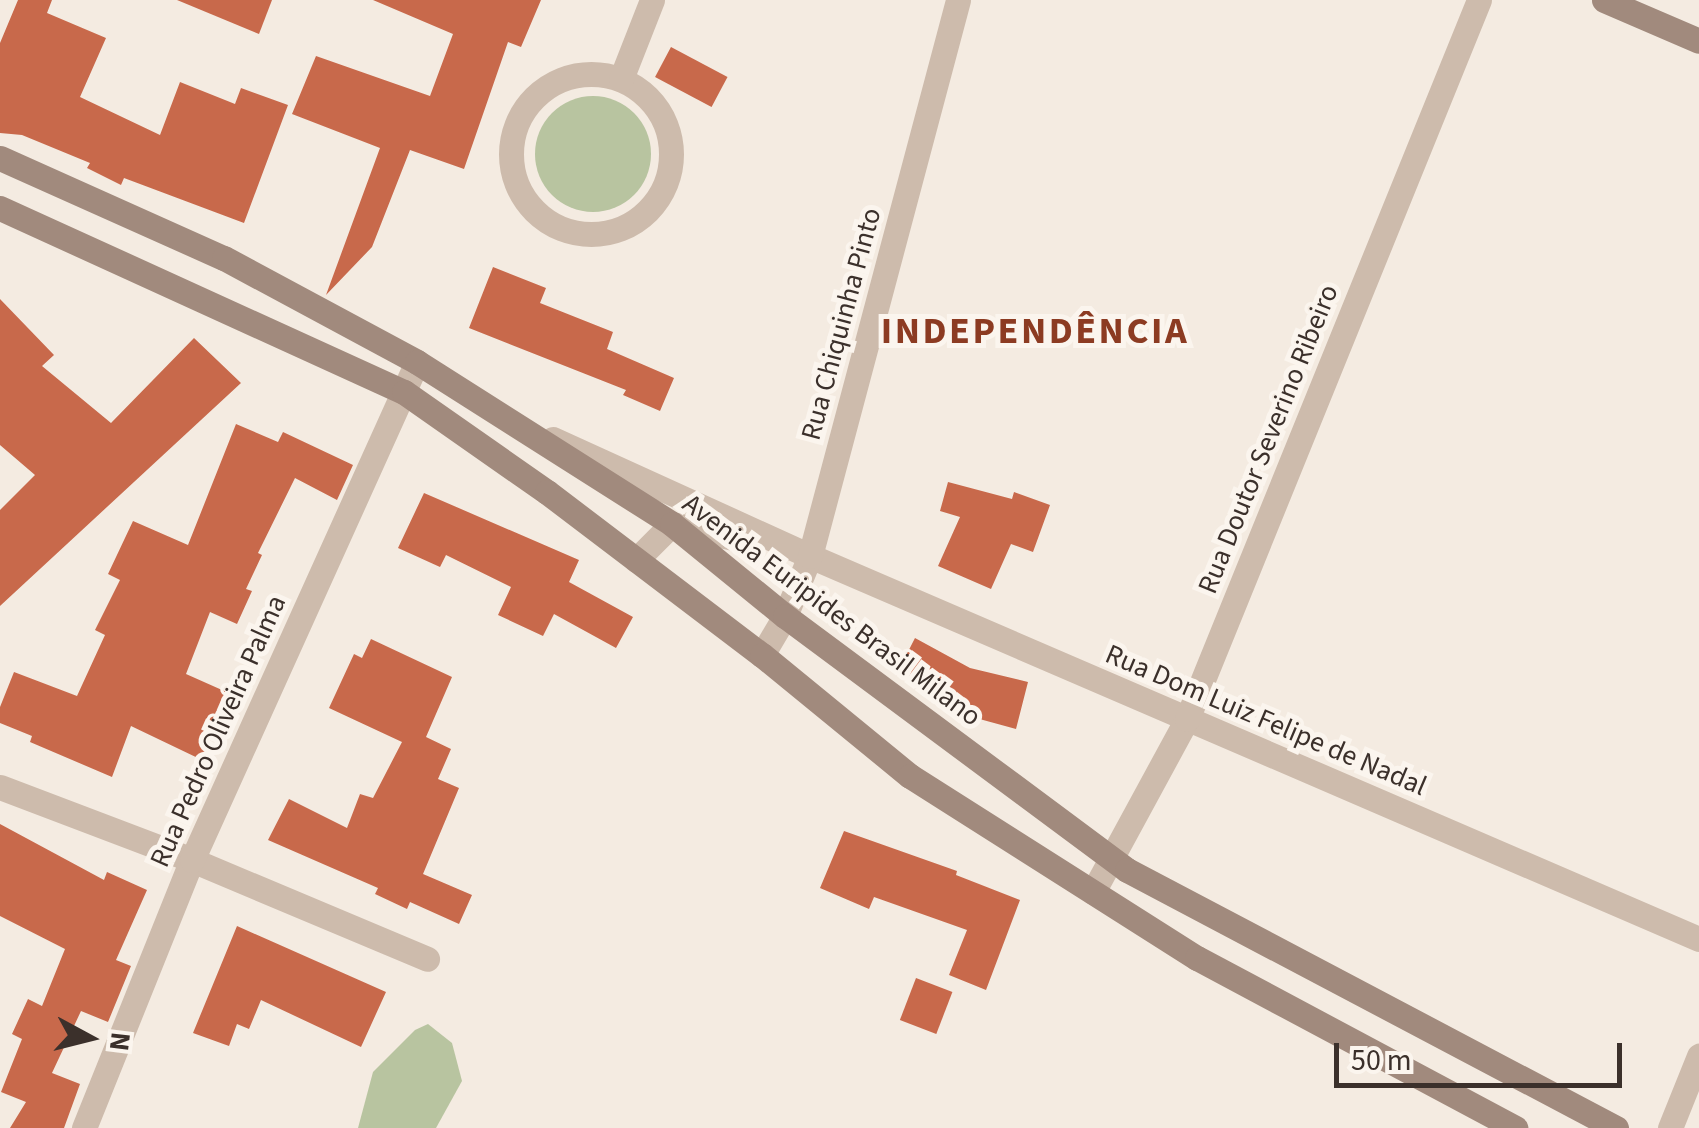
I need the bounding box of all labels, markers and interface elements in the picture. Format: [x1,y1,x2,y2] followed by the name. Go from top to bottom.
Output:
[794,204,888,444] street label: Rua Chiquinha Pinto
[1191,280,1345,598] street label: Rua Doutor Severino Ribeiro
[881,309,1189,355] district label: INDEPENDÊNCIA
[676,487,988,733] street label: Avenida Euripides Brasil Milano
[143,590,293,872] street label: Rua Pedro Oliveira Palma
[1100,637,1432,803] street label: Rua Dom Luiz Felipe de Nadal
[40,988,140,1088] north arrow
[1339,1023,1626,1085] scale bar
[99,1030,141,1053] text: N
[1351,1039,1412,1082] text: 50 m

